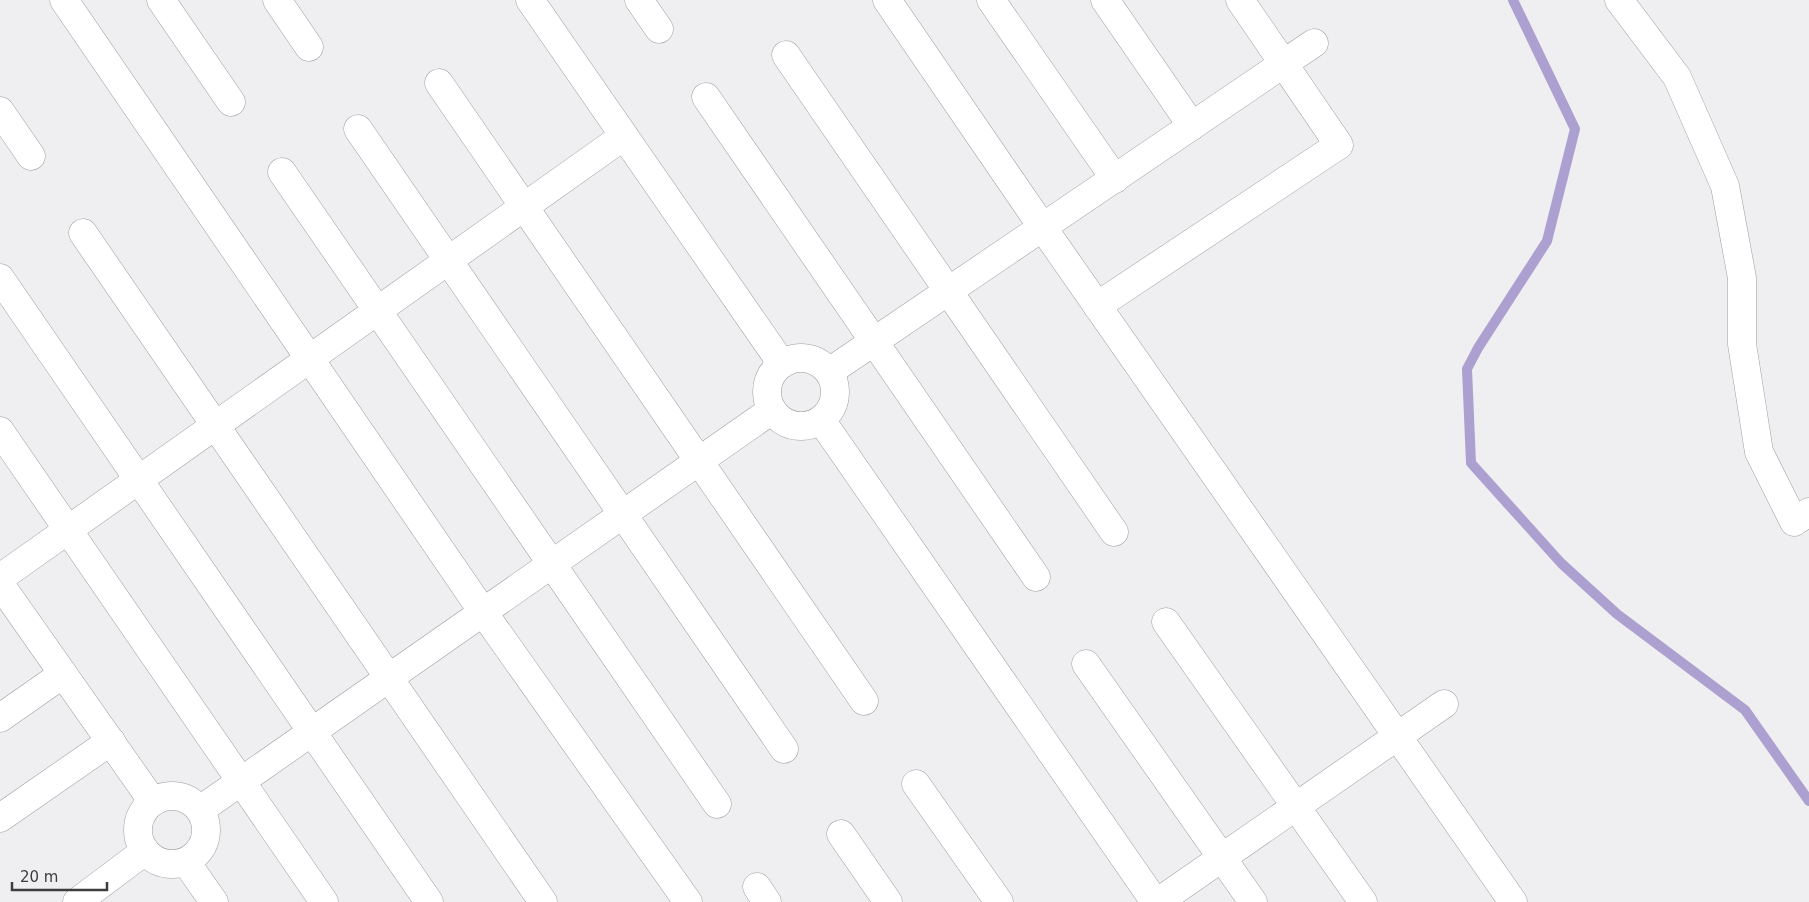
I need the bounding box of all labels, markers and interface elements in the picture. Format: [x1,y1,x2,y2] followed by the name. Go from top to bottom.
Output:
[12,860,108,892] scale bar
[20,868,58,886] text: 20 m

